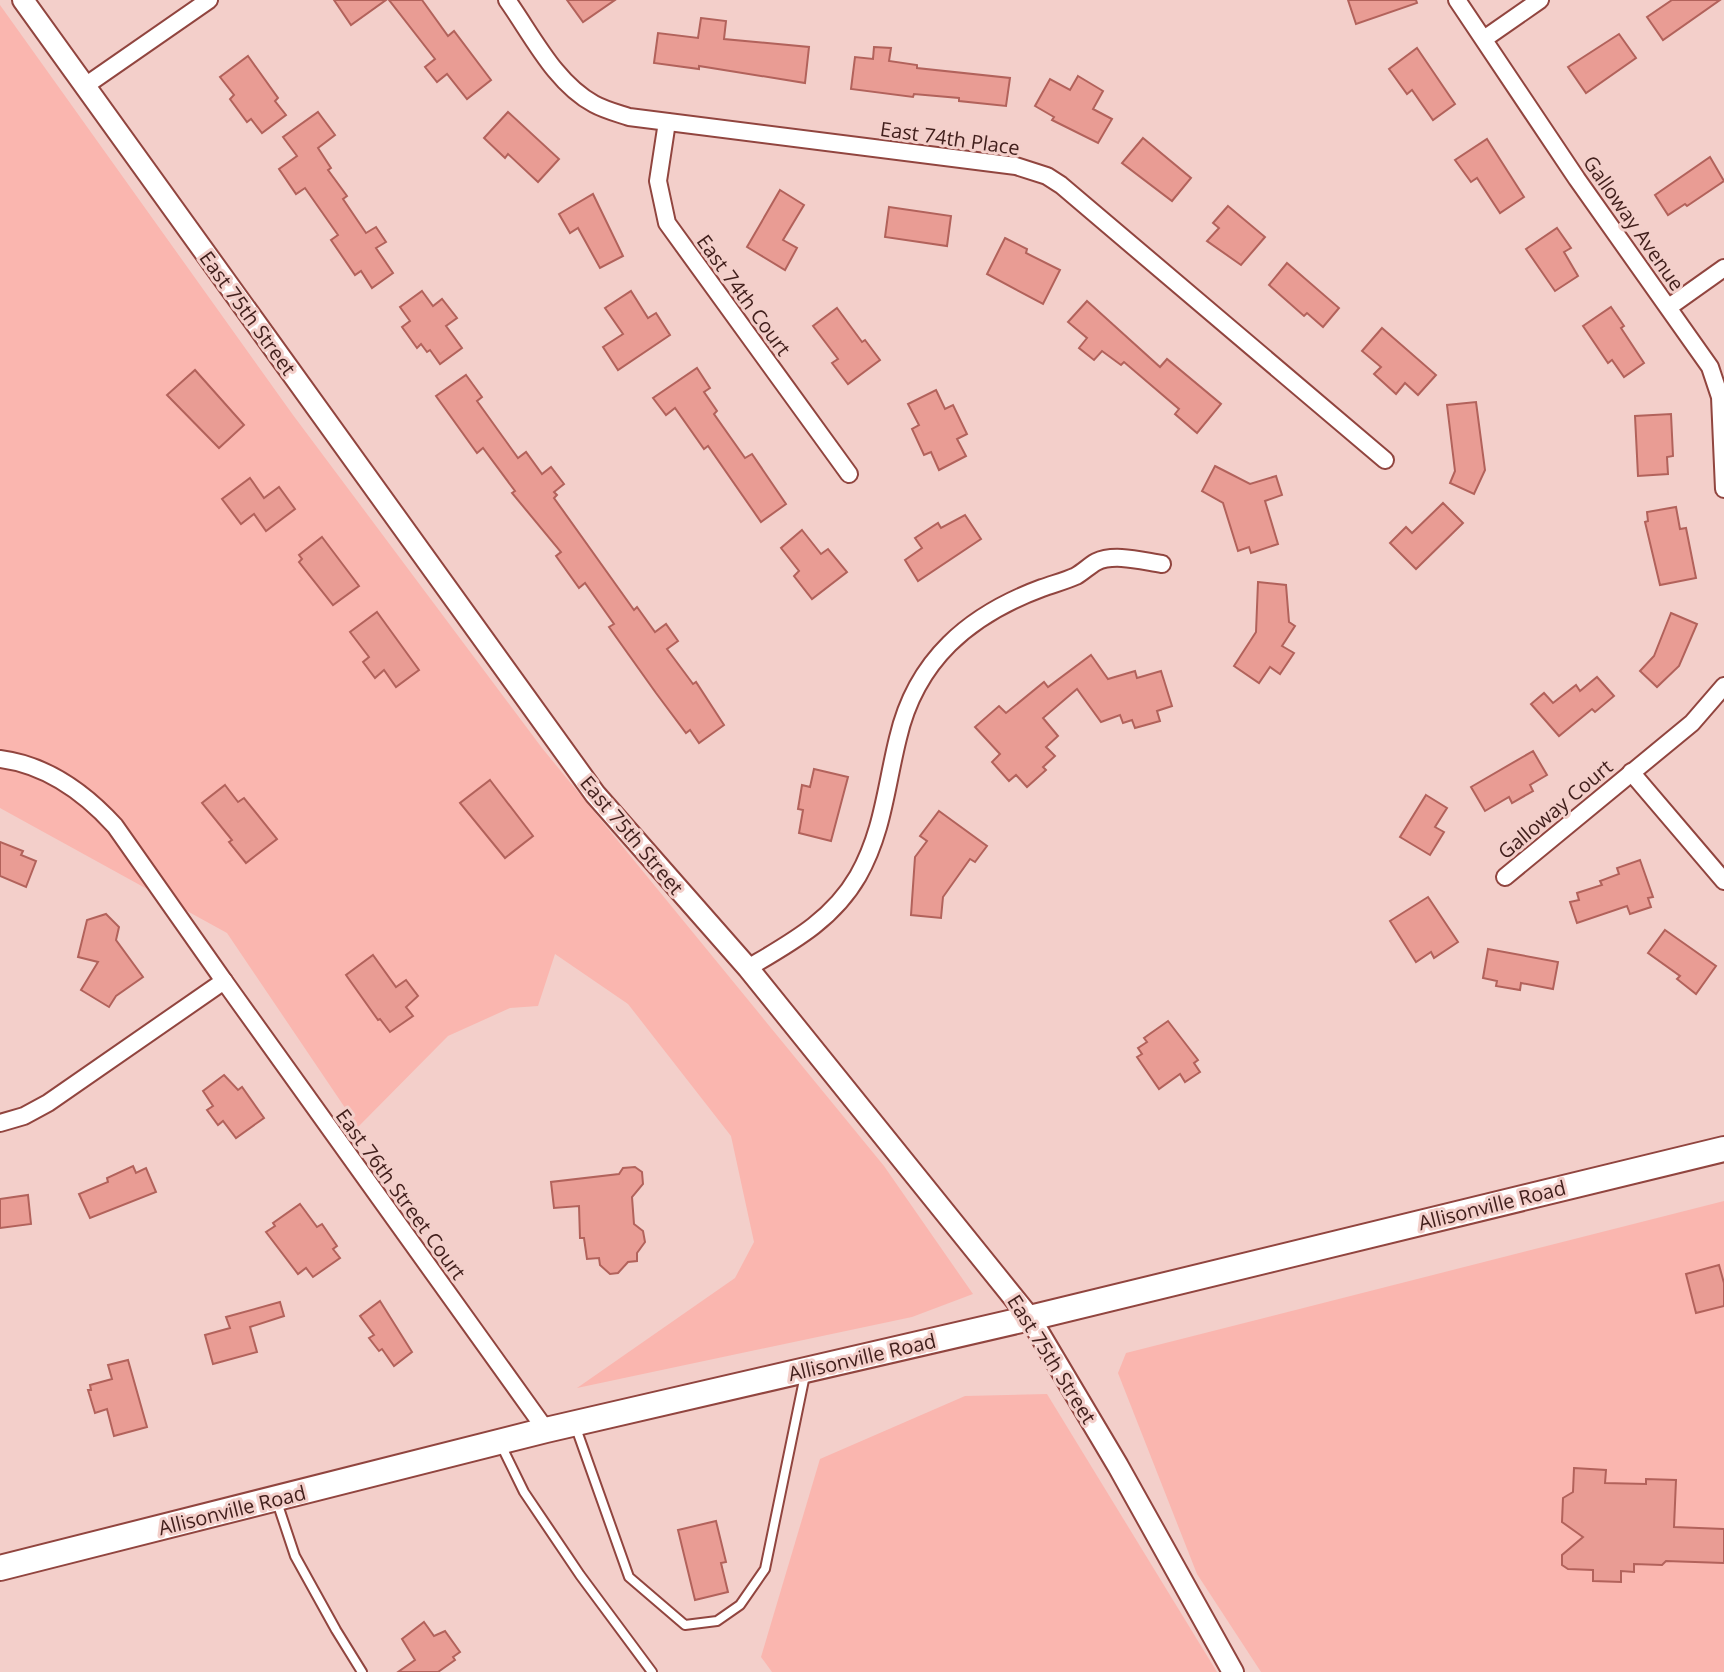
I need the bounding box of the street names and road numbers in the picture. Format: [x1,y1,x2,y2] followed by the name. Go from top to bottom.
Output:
[879,115,1021,161] street label: East 74th Place
[1577,150,1691,296] street label: Galloway Avenue
[691,229,797,361] street label: East 74th Court
[194,245,302,381] street label: East 75th Street
[1492,753,1618,865] street label: Galloway Court
[574,770,690,900] street label: East 75th Street
[330,1103,472,1285] street label: East 76th Street Court
[1416,1174,1568,1236] street label: Allisonville Road
[1001,1289,1103,1429] street label: East 75th Street
[785,1327,939,1387] street label: Allisonville Road
[156,1479,308,1541] street label: Allisonville Road

